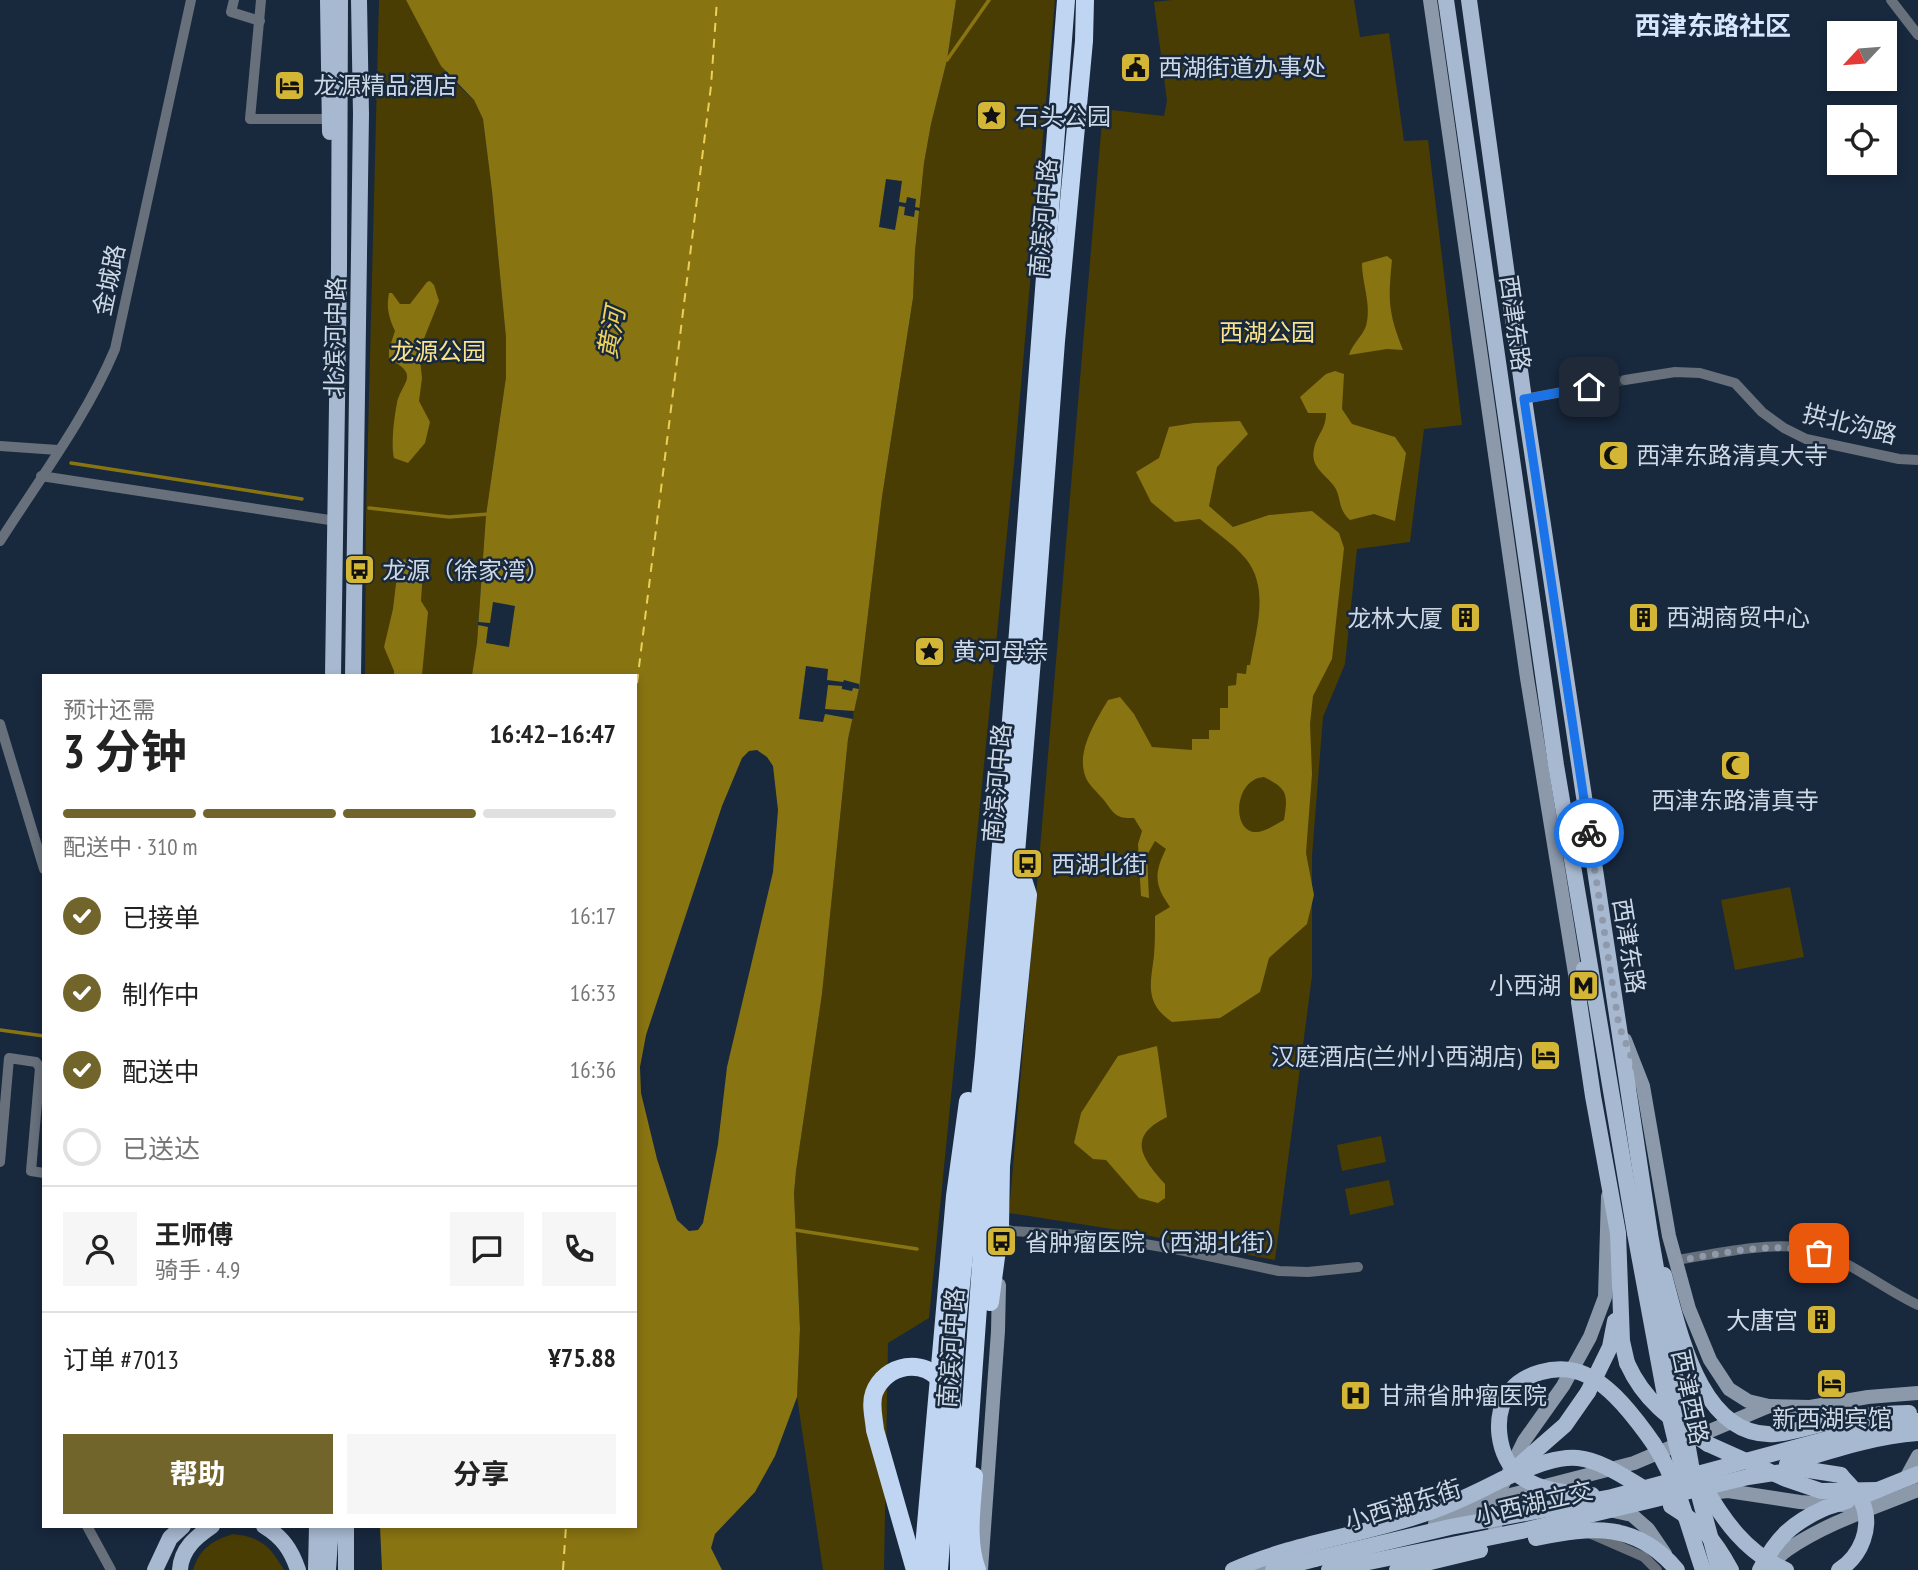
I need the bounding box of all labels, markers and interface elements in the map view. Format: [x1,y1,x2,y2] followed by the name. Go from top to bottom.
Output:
[1635,9,1791,42] district label: 西津东路社区
[1827,21,1897,91] north arrow
[1827,21,1897,175] map controls
[1118,50,1152,84] public building icon: 西湖街道办事处
[1158,52,1326,83] place label: 西湖街道办事处
[273,68,307,102] hotel icon: 龙源精品酒店
[313,70,457,101] place label: 龙源精品酒店
[975,99,1009,133] place icon: 石头公园
[1015,101,1111,132] place label: 石头公园
[1827,105,1897,175] button: locate
[1022,157,1064,279] street label: 南滨河中路
[86,242,132,318] street label: 金城路
[1493,273,1537,373] street label: 西津东路
[318,277,352,397] street label: 北滨河中路
[590,300,633,361] water label: 黄河
[1219,317,1315,348] park label: 西湖公园
[390,336,486,367] park label: 龙源公园
[1559,357,1619,417] pin
[1570,368,1608,406] icon: home
[1800,397,1900,451] street label: 拱北沟路
[1596,438,1630,472] mosque icon: 西津东路清真大寺
[1636,440,1828,471] place label: 西津东路清真大寺
[342,553,376,587] bus stop icon: 龙源（徐家湾）
[382,555,550,586] place label: 龙源（徐家湾）
[1626,600,1660,634] building icon: 西湖商贸中心
[1449,601,1483,635] building icon: 龙林大厦
[1666,602,1810,633] place label: 西湖商贸中心
[1347,603,1443,634] place label: 龙林大厦
[913,634,947,668] place icon: 黄河母亲
[953,636,1049,667] place label: 黄河母亲
[63,695,155,724] text: 预计还需
[489,717,616,750] text: 16:42–16:47
[63,721,186,781] text: 3 分钟
[976,722,1018,844] street label: 南滨河中路
[1718,749,1752,783] mosque icon: 西津东路清真寺
[1651,785,1819,816] place label: 西津东路清真寺
[1554,798,1624,868] courier
[1570,814,1608,852] icon: bike
[63,832,198,861] text: 配送中 · 310 m
[1011,847,1045,881] bus stop icon: 西湖北街
[1051,849,1147,880] place label: 西湖北街
[1606,896,1652,996] street label: 西津东路
[63,897,101,935] icon: check
[122,901,200,934] text: 已接单
[570,901,616,930] text: 16:17
[1567,968,1601,1002] metro station icon: 小西湖
[1489,970,1561,1001] place label: 小西湖
[63,974,101,1012] icon: check
[122,978,200,1011] text: 制作中
[570,978,616,1007] text: 16:33
[1528,1039,1562,1073] hotel icon: 汉庭酒店(兰州小西湖店)
[1271,1041,1522,1072] place label: 汉庭酒店(兰州小西湖店)
[63,1051,101,1089] icon: check
[122,1055,200,1088] text: 配送中
[570,1055,616,1084] text: 16:36
[122,1132,200,1165] text: 已送达
[63,1212,137,1286] button: person
[450,1212,524,1286] button: chat
[542,1212,616,1286] button: phone
[155,1218,233,1251] text: 王师傅
[1789,1223,1849,1283] pin
[985,1225,1019,1259] bus stop icon: 省肿瘤医院（西湖北街）
[1025,1227,1289,1258] place label: 省肿瘤医院（西湖北街）
[1800,1234,1838,1272] icon: bag
[155,1255,240,1284] text: 骑手 · 4.9
[931,1287,971,1409] street label: 南滨河中路
[1804,1303,1838,1337] building icon: 大唐宫
[1726,1305,1798,1336] place label: 大唐宫
[548,1341,616,1374] text: ¥75.88
[63,1343,179,1376] text: 订单 #7013
[1665,1347,1715,1447] street label: 西津西路
[1815,1367,1849,1401] hotel icon: 新西湖宾馆
[1339,1378,1373,1412] hospital icon: 甘肃省肿瘤医院
[1379,1380,1547,1411] place label: 甘肃省肿瘤医院
[1772,1403,1892,1434] place label: 新西湖宾馆
[63,1434,333,1514] button: 帮助
[347,1434,616,1514] button: 分享
[1341,1473,1465,1537] street label: 小西湖东街
[1472,1474,1596,1532] street label: 小西湖立交

